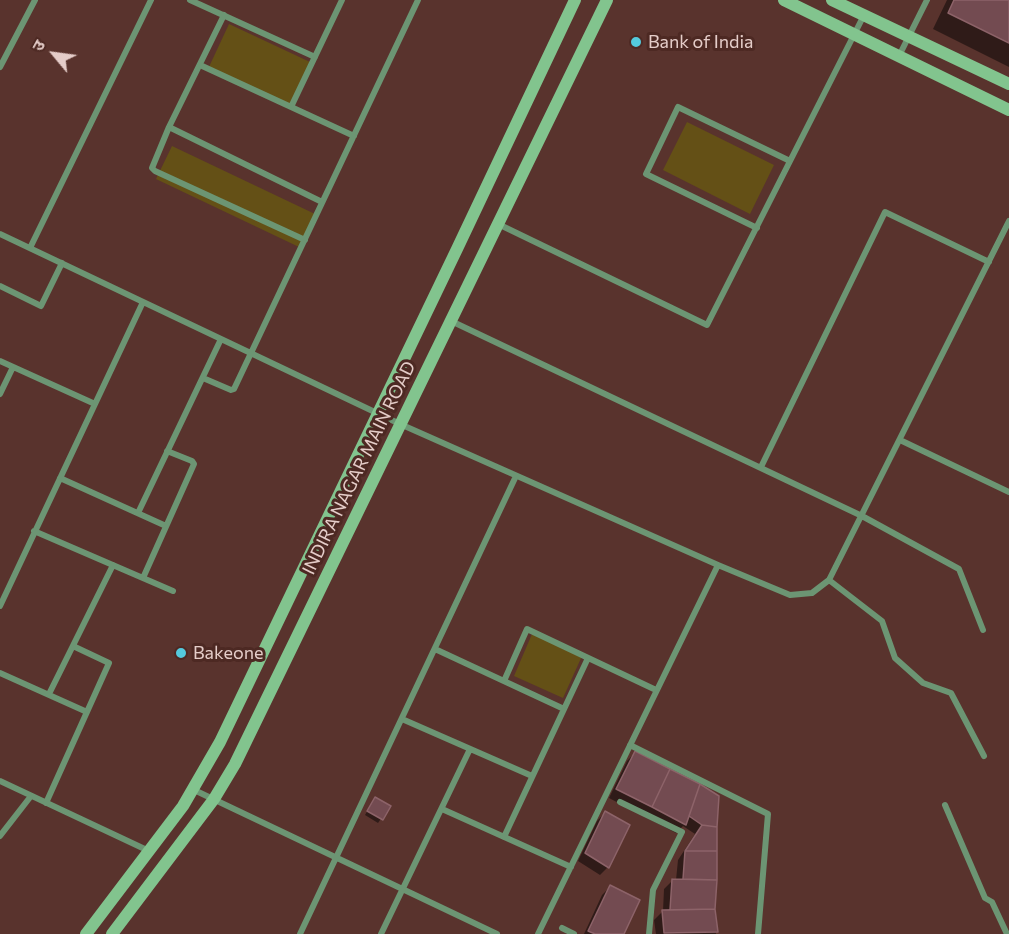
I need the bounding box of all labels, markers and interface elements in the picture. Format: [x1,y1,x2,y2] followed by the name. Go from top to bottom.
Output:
[24,24,84,84] north arrow
[648,31,754,53] place label: Bank of India
[629,35,643,49] marker: Bank of India
[27,36,48,54] text: उ
[298,358,420,578] street label: INDIRA NAGAR MAIN ROAD
[193,642,263,664] place label: Bakeone
[174,646,188,660] marker: Bakeone

